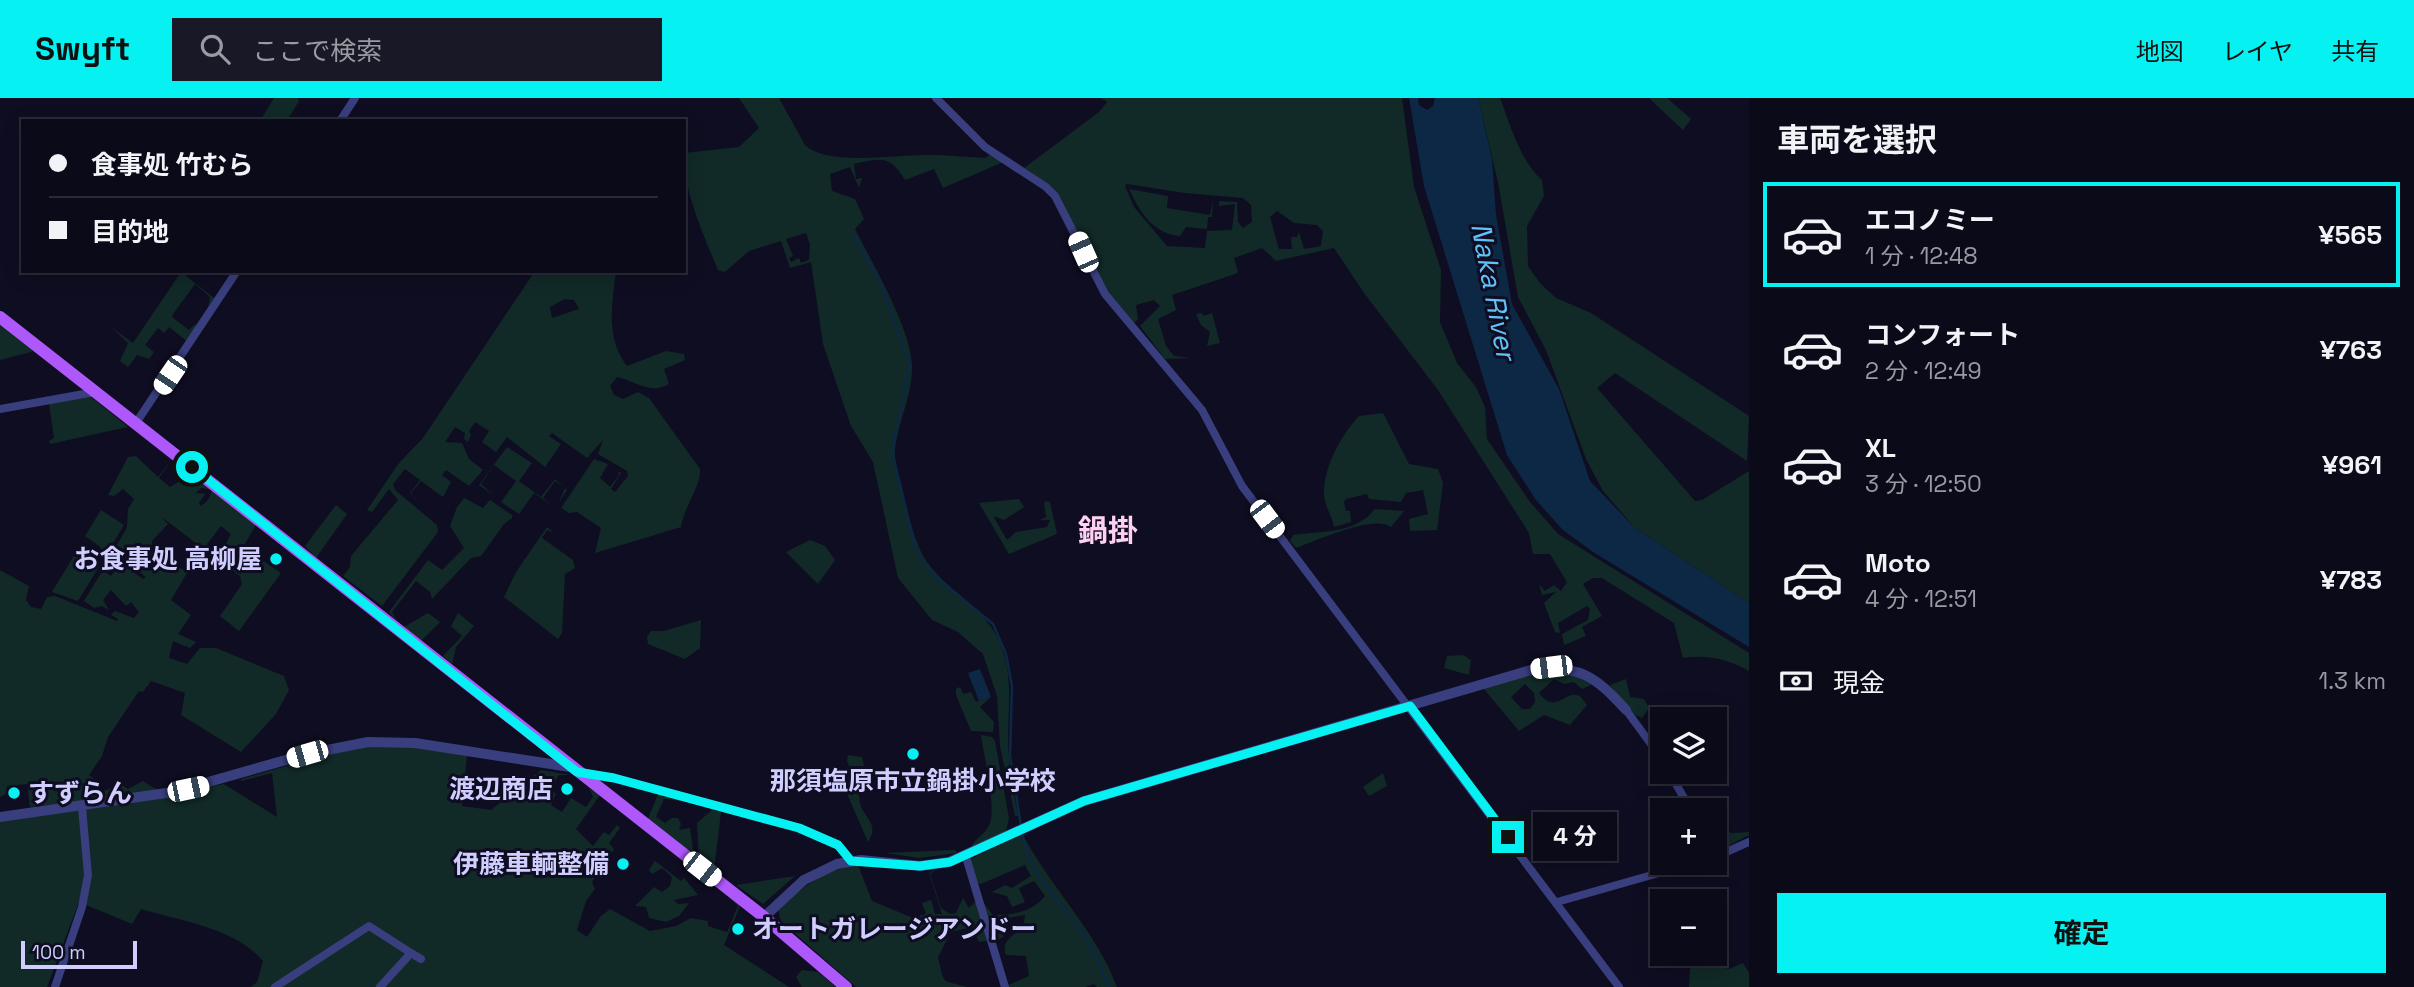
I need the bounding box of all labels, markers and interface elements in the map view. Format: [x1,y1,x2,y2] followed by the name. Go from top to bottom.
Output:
[172,18,662,81] search box
[35,28,130,70] text: Swyft
[196,30,234,68] icon: search
[252,34,382,68] text: ここで検索
[2136,36,2184,67] text: 地図
[2222,36,2293,67] text: レイヤ
[2331,36,2379,67] text: 共有
[1777,120,1937,160] text: 車両を選択
[91,148,254,182] text: 食事処 竹むら
[1781,203,1844,266] icon: car
[1865,203,1995,237] text: エコノミー
[91,215,169,249] text: 目的地
[2319,218,2382,252] text: ¥565
[1463,219,1526,366] water label: Naka River
[1065,229,1102,275] car
[1865,241,1978,271] text: 1 分 · 12:48
[1781,318,1844,381] icon: car
[1865,318,2020,352] text: コンフォート
[2320,333,2382,367] text: ¥763
[150,352,191,398] car
[1865,356,1982,386] text: 2 分 · 12:49
[1865,431,1896,465] text: XL
[1781,433,1844,496] icon: car
[2322,448,2382,482] text: ¥961
[176,451,208,483] route start
[1865,469,1982,499] text: 3 分 · 12:50
[1246,496,1289,542] car
[1078,511,1138,550] district label: 鍋掛
[73,542,262,576] place label: お食事処 高柳屋
[1865,546,1931,580] text: Moto
[1781,548,1844,611] icon: car
[268,551,284,567] marker: お食事処 高柳屋
[2320,563,2382,597] text: ¥783
[1865,584,1977,614] text: 4 分 · 12:51
[1529,654,1574,680] car
[1777,662,1815,700] icon: cash
[1833,666,1885,700] text: 現金
[2319,666,2386,696] text: 1.3 km
[1650,707,1727,966] map controls
[1650,707,1727,784] button: layers
[284,738,331,770] car
[905,746,921,762] marker: 那須塩原市立鍋掛小学校
[770,764,1056,798] place label: 那須塩原市立鍋掛小学校
[449,772,553,806] place label: 渡辺商店
[166,774,211,804] car
[28,776,132,810] place label: すずらん
[559,781,575,797] marker: 渡辺商店
[6,785,22,801] marker: すずらん
[1650,798,1727,875] button: +
[1532,812,1616,862] callout: 4 分
[1492,821,1524,853] route end
[1553,821,1597,851] text: 4 分
[453,847,609,881] place label: 伊藤車輌整備
[679,848,726,890] car
[615,856,631,872] marker: 伊藤車輌整備
[1650,889,1727,966] button: −
[1777,893,2386,973] button: 確定
[752,912,1036,946] place label: オートガレージアンドー
[730,921,746,937] marker: オートガレージアンドー
[21,938,136,970] scale bar
[32,940,86,965] text: 100 m

